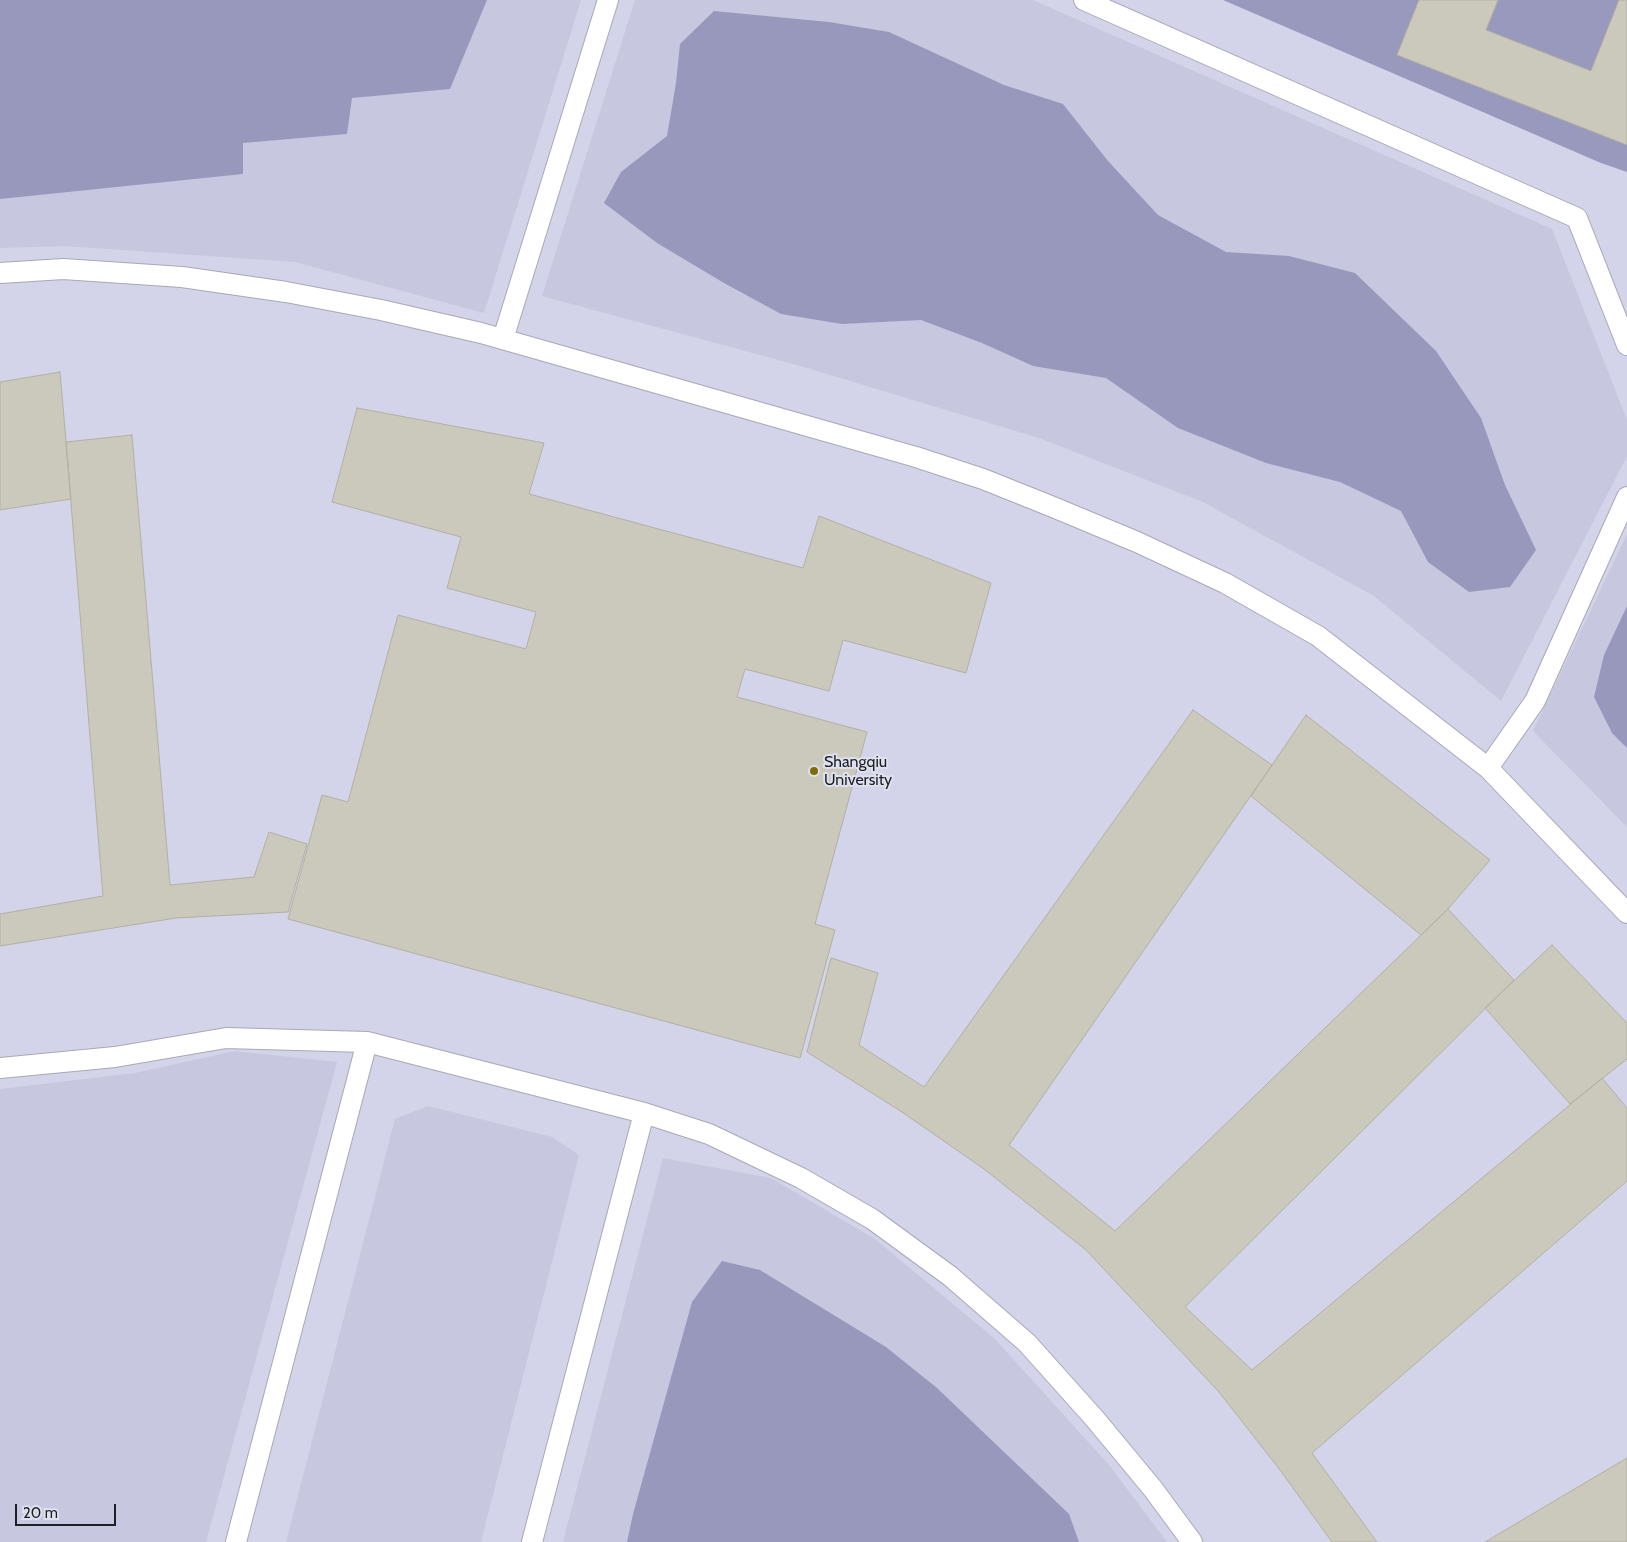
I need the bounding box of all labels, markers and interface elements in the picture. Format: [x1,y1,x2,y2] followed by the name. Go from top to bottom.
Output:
[824,752,892,790] place label: Shangqiu University
[808,765,820,777] marker: Shangqiu University
[18,1494,119,1526] scale bar
[23,1504,58,1522] text: 20 m

